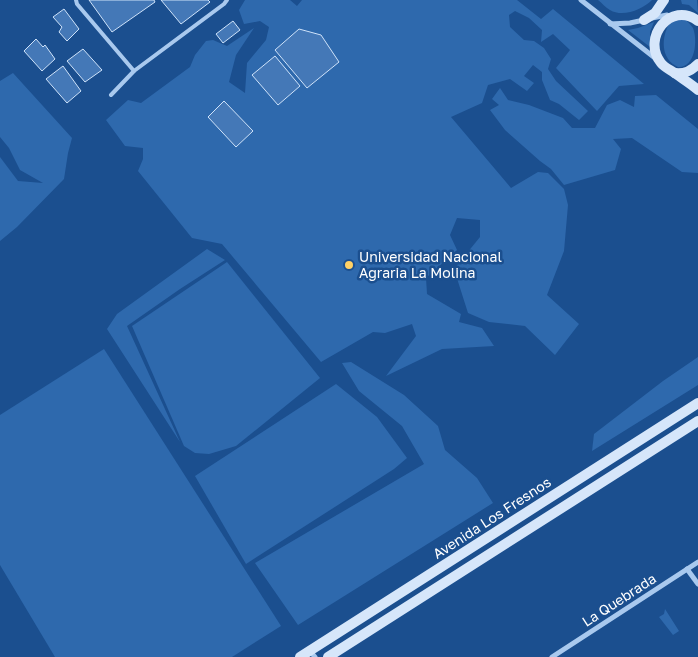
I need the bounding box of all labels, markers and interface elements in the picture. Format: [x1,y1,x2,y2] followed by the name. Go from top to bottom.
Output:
[359,248,502,281] place label: Universidad Nacional Agraria La Molina
[343,259,355,271] marker: Universidad Nacional Agraria La Molina
[429,473,554,562] street label: Avenida Los Fresnos
[579,569,659,630] street label: La Quebrada

